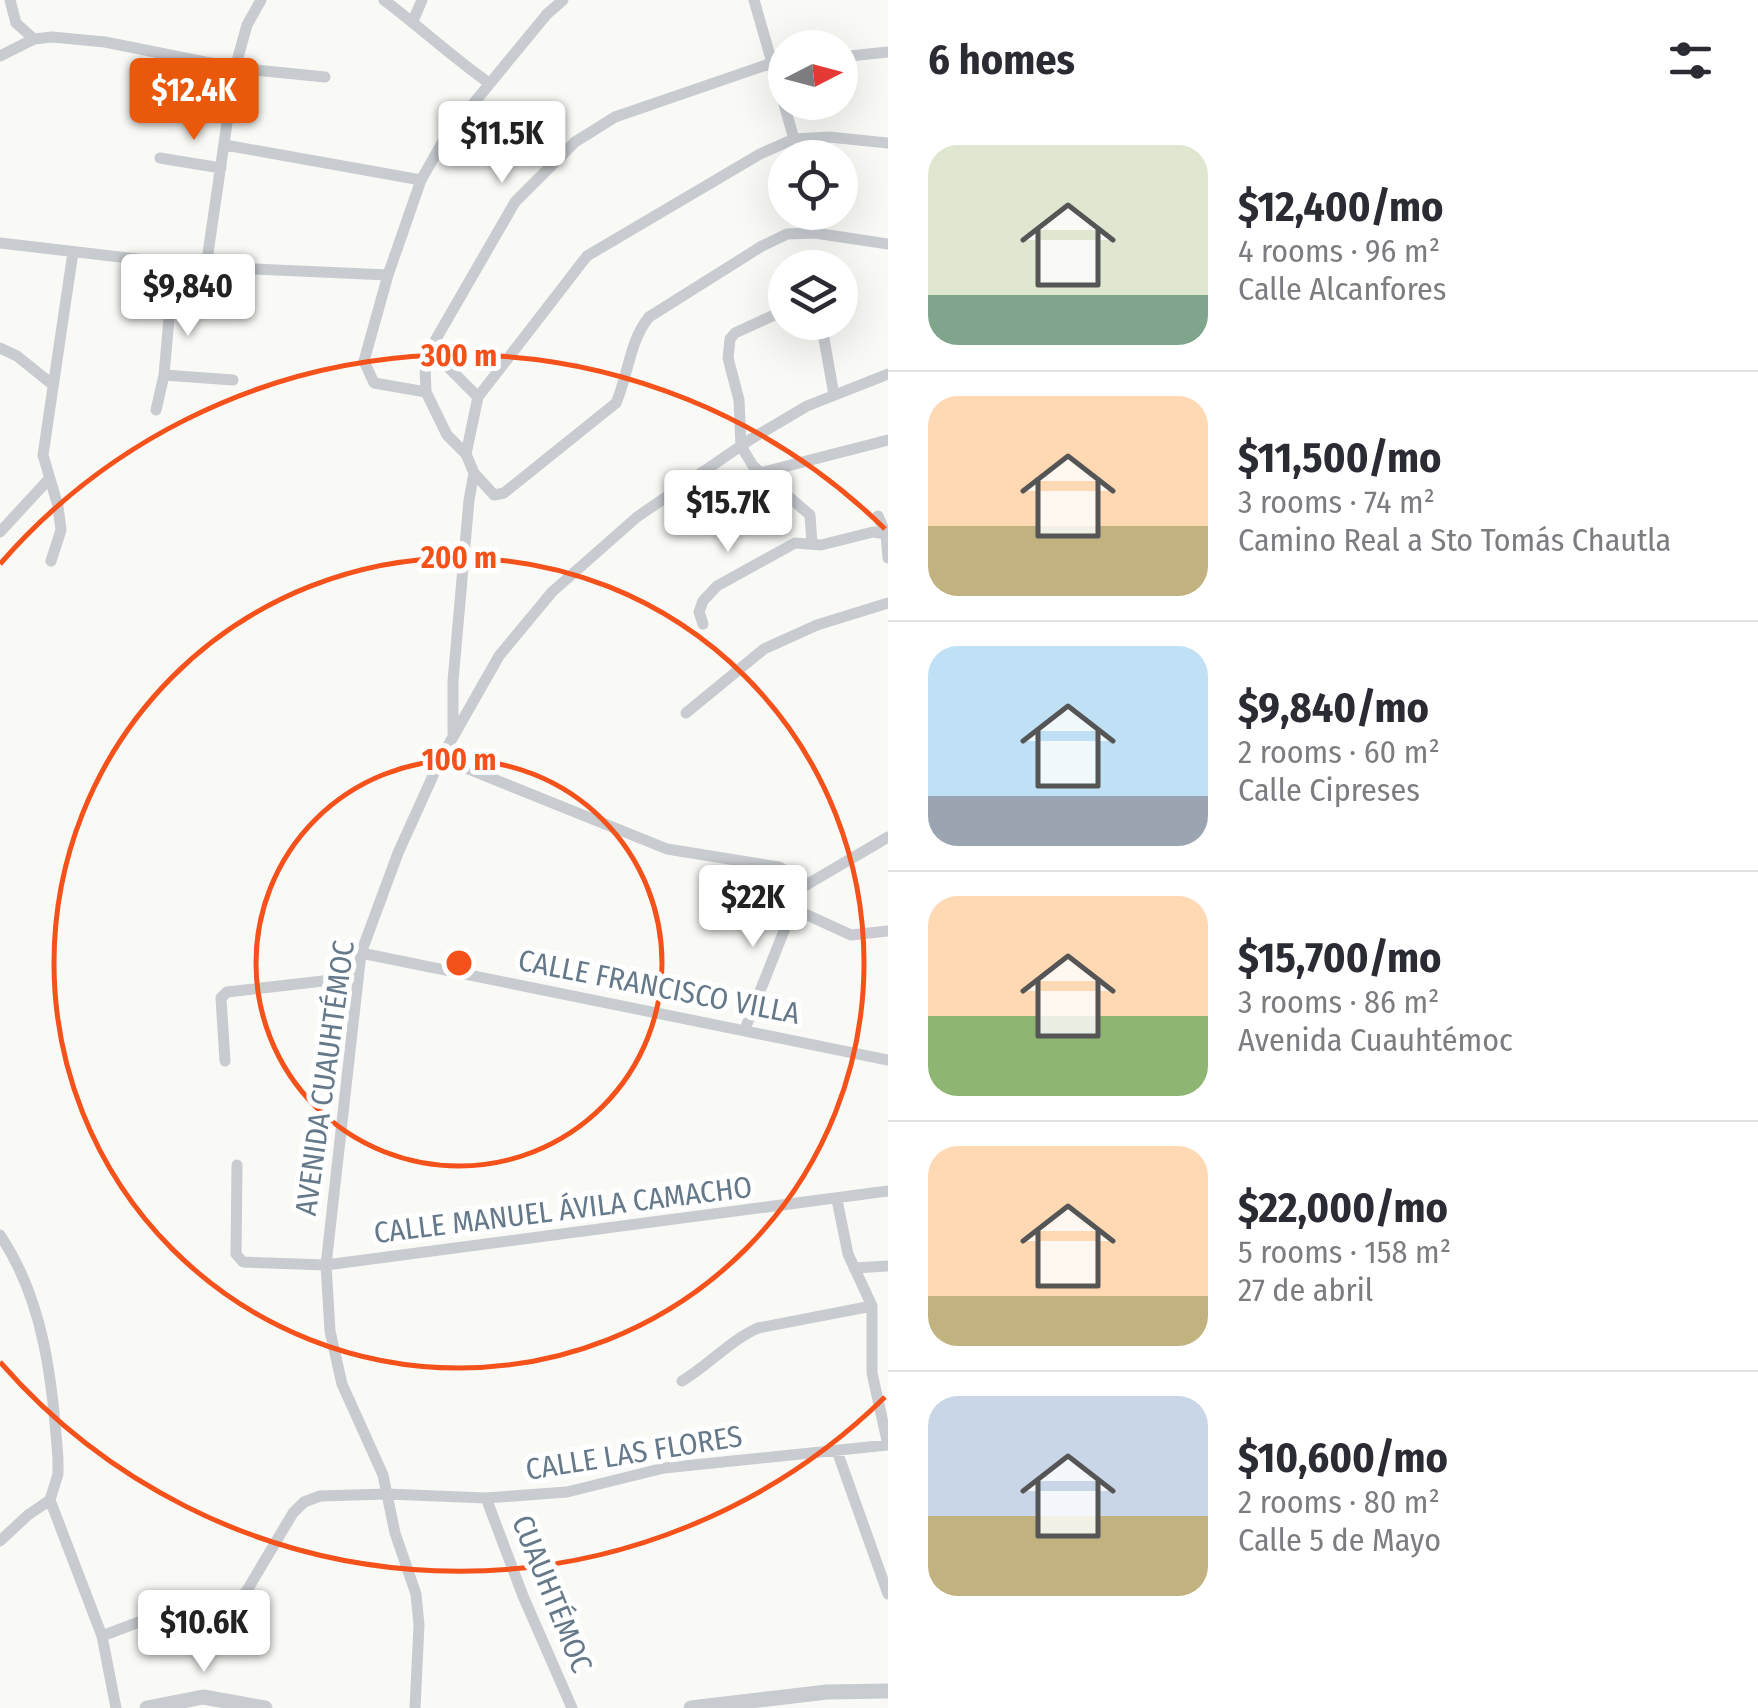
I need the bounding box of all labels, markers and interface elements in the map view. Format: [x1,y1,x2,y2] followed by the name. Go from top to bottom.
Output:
[768,30,858,120] north arrow
[768,30,858,340] map controls
[1663,33,1718,88] icon: filters
[928,35,1075,85] text: 6 homes
[113,58,275,143] pin: $12.4K
[152,71,236,109] text: $12.4K
[421,101,583,186] pin: $11.5K
[460,114,544,152] text: $11.5K
[768,140,858,230] button: locate
[1238,182,1444,232] text: $12,400/mo
[1008,185,1128,305] icon: home
[1238,232,1440,270] text: 4 rooms · 96 m²
[768,250,858,340] button: layers
[107,254,269,339] pin: $9,840
[143,267,233,305] text: $9,840
[1238,270,1446,308] text: Calle Alcanfores
[420,338,497,374] text: 300 m
[1238,433,1441,483] text: $11,500/mo
[1008,436,1128,556] icon: home
[647,470,809,555] pin: $15.7K
[686,483,770,521] text: $15.7K
[1238,483,1435,521] text: 3 rooms · 74 m²
[1238,521,1671,559] text: Camino Real a Sto Tomás Chautla
[420,540,497,576] text: 200 m
[1238,683,1429,733] text: $9,840/mo
[1008,686,1128,806] icon: home
[1238,733,1440,771] text: 2 rooms · 60 m²
[422,742,496,778] text: 100 m
[1238,771,1420,809] text: Calle Cipreses
[694,865,812,950] pin: $22K
[721,878,785,916] text: $22K
[1238,933,1442,983] text: $15,700/mo
[1008,936,1128,1056] icon: home
[288,938,362,1218] street label: AVENIDA CUAUHTÉMOC
[515,942,803,1032] street label: CALLE FRANCISCO VILLA
[441,945,477,981] centre of rings
[1238,983,1439,1021] text: 3 rooms · 86 m²
[1238,1021,1513,1059] text: Avenida Cuauhtémoc
[372,1169,754,1251] street label: CALLE MANUEL ÁVILA CAMACHO
[1238,1183,1448,1233] text: $22,000/mo
[1008,1186,1128,1306] icon: home
[1238,1233,1451,1271] text: 5 rooms · 158 m²
[1238,1271,1373,1309] text: 27 de abril
[523,1418,745,1488] street label: CALLE LAS FLORES
[1238,1433,1448,1483] text: $10,600/mo
[1008,1436,1128,1556] icon: home
[1238,1483,1440,1521] text: 2 rooms · 80 m²
[504,1510,600,1678] street label: CUAUHTÉMOC
[1238,1521,1441,1559] text: Calle 5 de Mayo
[123,1590,285,1675] pin: $10.6K
[160,1603,248,1641] text: $10.6K

